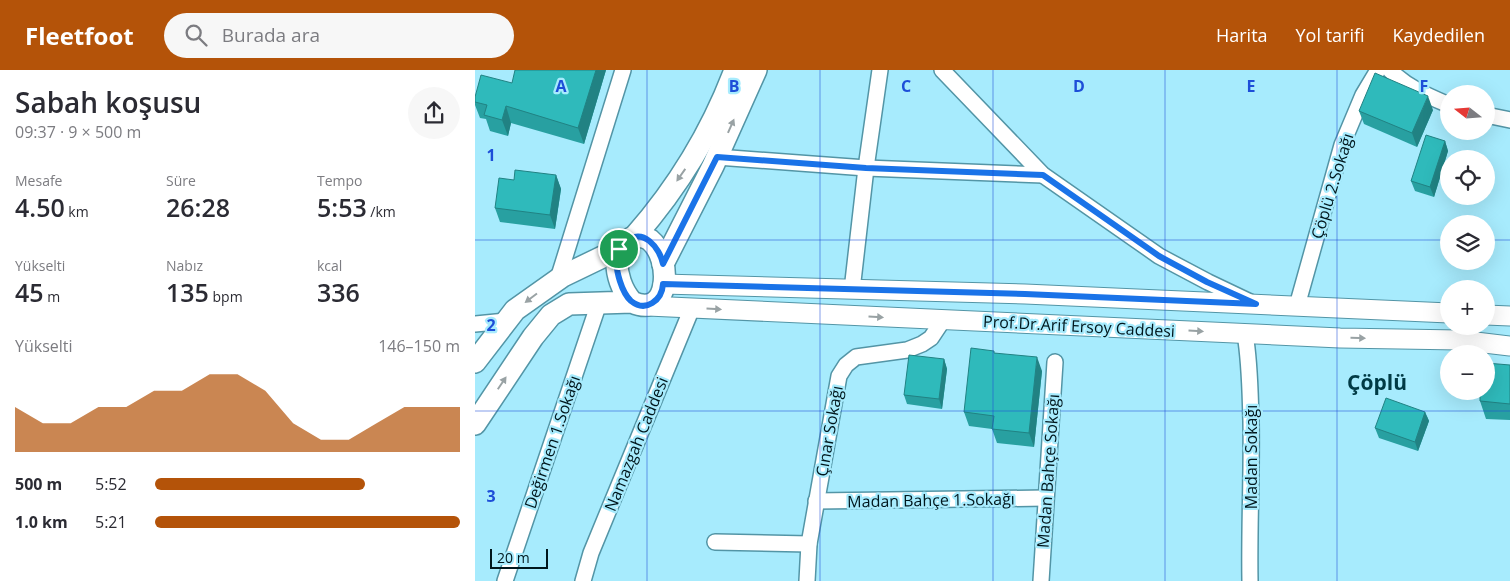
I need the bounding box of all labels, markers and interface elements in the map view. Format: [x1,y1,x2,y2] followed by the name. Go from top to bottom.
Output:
[164,13,514,58] search box
[25,19,134,52] text: Fleetfoot
[182,21,210,49] icon: search
[222,22,320,48] text: Burada ara
[1216,23,1268,47] text: Harita
[1296,23,1365,47] text: Yol tarifi
[1393,23,1485,47] text: Kaydedilen
[555,75,567,97] text: A
[729,75,739,97] text: B
[901,75,911,97] text: C
[1073,75,1085,97] text: D
[1247,75,1256,97] text: E
[1420,75,1428,97] text: F
[15,83,201,121] text: Sabah koşusu
[1440,85,1495,140] north arrow
[1440,85,1495,400] map controls
[408,87,460,139] button: share
[727,119,735,133] one-way arrow
[15,121,141,143] text: 09:37 · 9 × 500 m
[1306,131,1358,241] street label: Çöplü 2.Sokağı
[486,144,496,166] text: 1
[1440,150,1495,205] button: locate
[676,169,686,182] one-way arrow
[15,171,62,190] text: Mesafe
[166,171,196,190] text: Süre
[317,171,363,190] text: Tempo
[15,190,65,224] text: 4.50
[166,190,230,224] text: 26:28
[317,190,367,224] text: 5:53
[65,202,89,221] text: km
[367,202,396,221] text: /km
[1440,215,1495,270] button: layers
[598,228,640,270] pin
[605,235,633,263] icon: arrive
[15,256,65,275] text: Yükselti
[166,256,203,275] text: Nabız
[317,256,342,275] text: kcal
[15,275,44,309] text: 45
[166,275,209,309] text: 135
[317,275,360,309] text: 336
[1440,280,1495,335] button: +
[44,287,60,306] text: m
[209,287,243,306] text: bpm
[524,293,538,303] one-way arrow
[706,306,722,314] one-way arrow
[983,310,1175,342] street label: Prof.Dr.Arif Ersoy Caddesi
[486,314,496,336] text: 2
[869,314,885,322] one-way arrow
[1188,328,1204,336] one-way arrow
[1351,334,1367,342] one-way arrow
[15,335,73,357] text: Yükselti
[378,335,460,357] text: 146–150 m
[1440,345,1495,400] button: −
[1347,368,1407,396] district label: Çöplü
[519,373,585,511] street label: Değirmen 1.Sokağı
[599,374,673,514] street label: Namazgah Caddesi
[497,376,506,390] one-way arrow
[810,384,848,478] street label: Çınar Sokağı
[1032,393,1064,549] street label: Madan Bahçe Sokağı
[1240,405,1262,509] street label: Madan Sokağı
[15,473,62,495] text: 500 m
[95,473,127,495] text: 5:52
[486,485,496,507] text: 3
[847,488,1015,512] street label: Madan Bahçe 1.Sokağı
[15,511,68,533] text: 1.0 km
[95,511,127,533] text: 5:21
[490,546,547,569] scale bar
[497,548,530,567] text: 20 m

